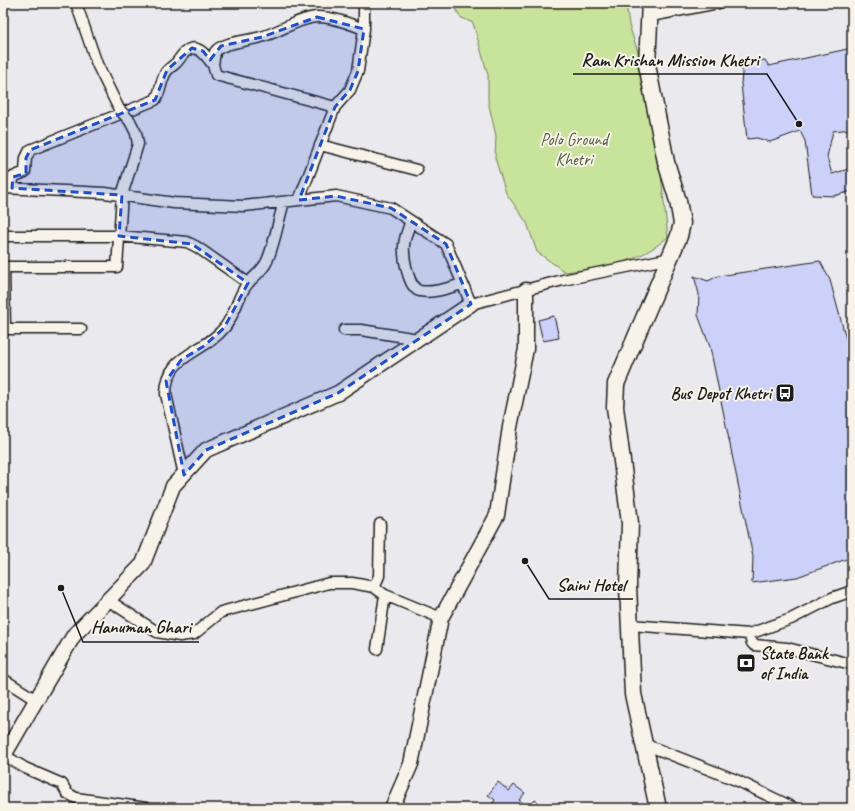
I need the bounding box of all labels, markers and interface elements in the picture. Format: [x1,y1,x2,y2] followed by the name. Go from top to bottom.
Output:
[573,44,767,74] callout: Ram Krishan Mission Khetri
[581,49,761,71] text: Ram Krishan Mission Khetri
[540,129,610,170] park label: Polo Ground Khetri
[774,382,796,404] bus stop icon: Bus Depot Khetri
[670,383,774,404] place label: Bus Depot Khetri
[549,569,633,599] callout: Saini Hotel
[557,574,629,596] text: Saini Hotel
[83,612,199,642] callout: Hanuman Ghari
[91,616,194,638] text: Hanuman Ghari
[760,643,829,684] place label: State Bank of India
[735,652,757,674] bank icon: State Bank of India

